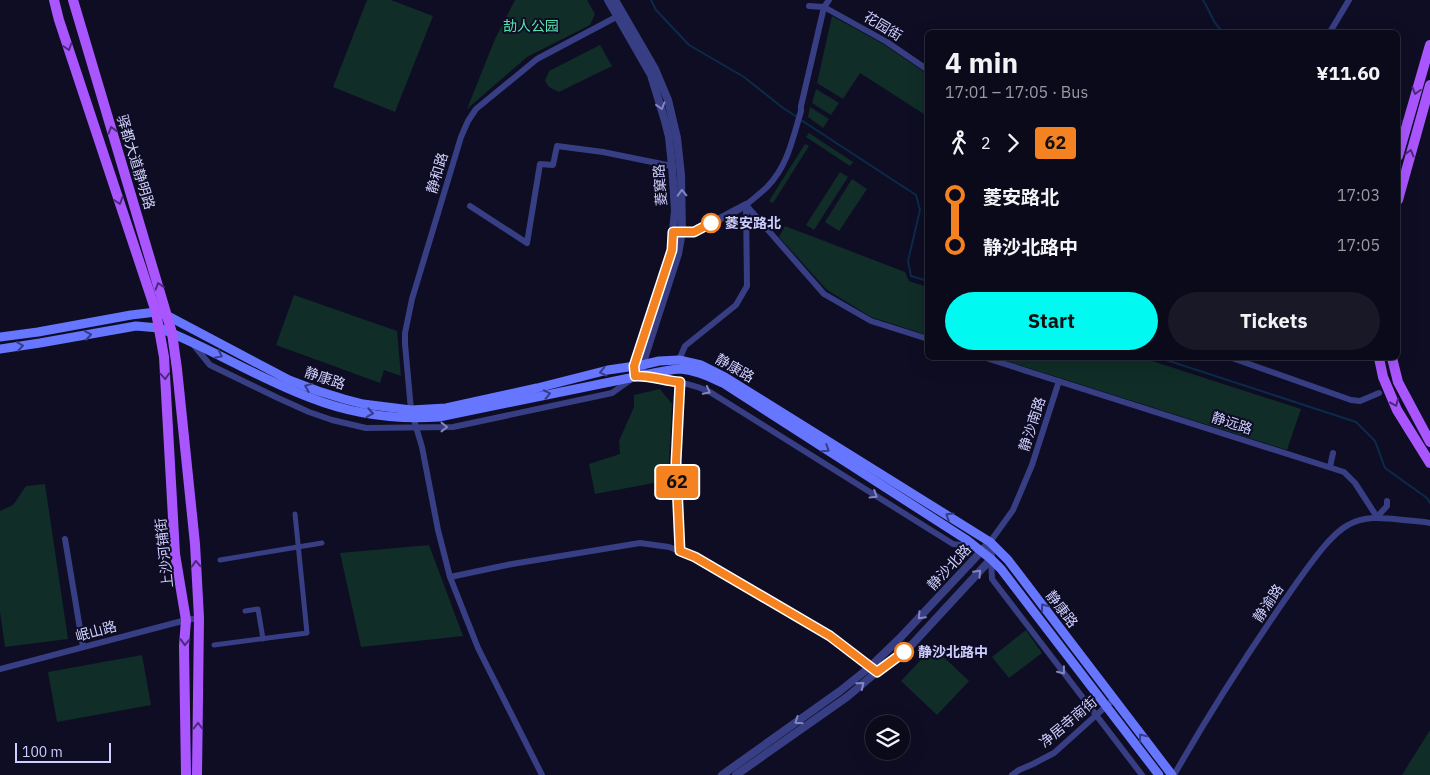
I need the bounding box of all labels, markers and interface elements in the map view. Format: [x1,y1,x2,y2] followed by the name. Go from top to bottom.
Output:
[860,7,906,45] street label: 花园街
[503,17,559,35] park label: 劼人公园
[62,42,72,50] one-way arrow
[945,44,1018,81] text: 4 min
[1316,61,1380,85] text: ¥11.60
[945,82,1088,102] text: 17:01 – 17:05 · Bus
[1412,87,1422,95] one-way arrow
[655,101,665,110] one-way arrow
[113,113,159,211] street label: 驿都大道静明路
[108,126,118,135] one-way arrow
[945,129,973,157] icon: walk
[999,129,1027,157] icon: forward
[1045,131,1066,154] text: 62
[981,133,991,153] text: 2
[422,150,452,196] street label: 静和路
[1405,150,1415,158] one-way arrow
[650,163,670,207] street label: 菱窠路
[983,185,1059,209] text: 菱安路北
[1337,185,1380,205] text: 17:03
[676,189,687,197] one-way arrow
[113,196,123,205] one-way arrow
[701,213,721,233] marker: 菱安路北
[725,214,781,232] place label: 菱安路北
[983,235,1078,259] text: 静沙北路中
[1337,235,1380,255] text: 17:05
[154,282,164,290] one-way arrow
[945,292,1158,350] button: Start
[1168,292,1380,350] button: Tickets
[83,330,92,340] one-way arrow
[16,341,24,352] one-way arrow
[214,349,223,359] one-way arrow
[712,350,758,386] street label: 静康路
[302,363,348,393] street label: 静康路
[599,366,607,377] one-way arrow
[160,372,171,380] one-way arrow
[304,383,312,393] one-way arrow
[701,385,710,395] one-way arrow
[543,389,552,400] one-way arrow
[1015,395,1049,453] street label: 静沙南路
[1388,398,1399,407] one-way arrow
[366,408,374,418] one-way arrow
[1209,408,1255,438] street label: 静远路
[440,422,448,432] one-way arrow
[820,443,829,453] one-way arrow
[654,466,700,498] line badge: 62
[666,470,688,493] text: 62
[869,489,878,499] one-way arrow
[945,513,954,522] one-way arrow
[151,517,177,589] street label: 上沙河铺街
[923,540,975,594] street label: 静沙北路
[191,560,202,568] one-way arrow
[972,570,981,579] one-way arrow
[1249,581,1287,625] street label: 静渝路
[1042,587,1082,631] street label: 静康路
[1041,604,1049,613] one-way arrow
[918,610,927,619] one-way arrow
[73,617,119,645] street label: 岷山路
[179,639,190,647] one-way arrow
[894,642,914,662] marker: 静沙北路中
[918,643,988,661] place label: 静沙北路中
[1057,665,1065,674] one-way arrow
[855,683,864,691] one-way arrow
[1035,693,1101,751] street label: 净居寺南街
[794,715,804,724] one-way arrow
[865,715,910,760] map controls
[865,715,910,760] button: layers
[193,722,203,730] one-way arrow
[1138,733,1147,742] one-way arrow
[15,740,111,763] scale bar
[22,743,63,761] text: 100 m

